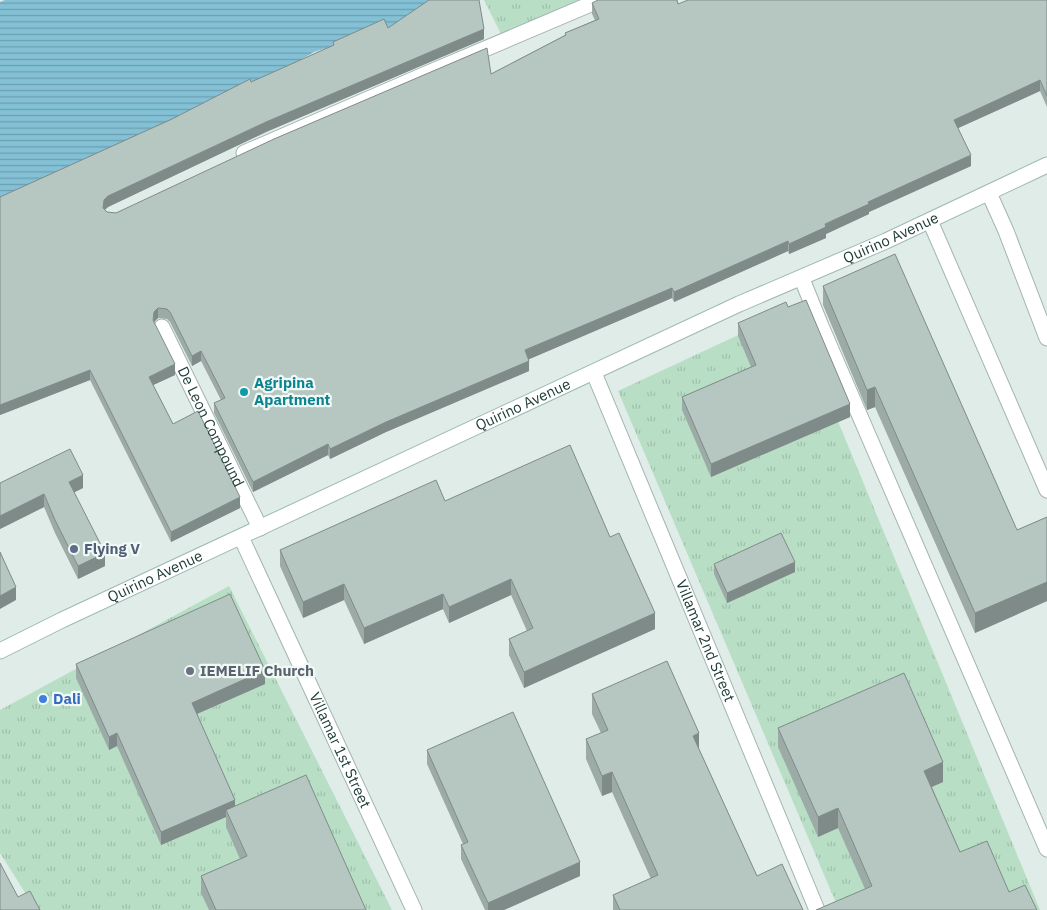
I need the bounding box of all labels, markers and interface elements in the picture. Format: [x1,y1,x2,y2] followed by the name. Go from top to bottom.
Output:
[840,208,941,267] street label: Quirino Avenue
[174,363,248,490] street label: De Leon Compound
[254,373,331,409] place label: Agripina Apartment
[472,374,573,435] street label: Quirino Avenue
[238,386,250,398] marker: Agripina Apartment
[84,539,140,558] place label: Flying V
[68,543,80,555] marker: Flying V
[104,546,205,606] street label: Quirino Avenue
[672,577,739,704] street label: Villamar 2nd Street
[200,661,314,680] place label: IEMELIF Church
[184,665,196,677] marker: IEMELIF Church
[53,689,81,708] place label: Dali
[305,689,375,811] street label: Villamar 1st Street
[37,693,49,705] marker: Dali

